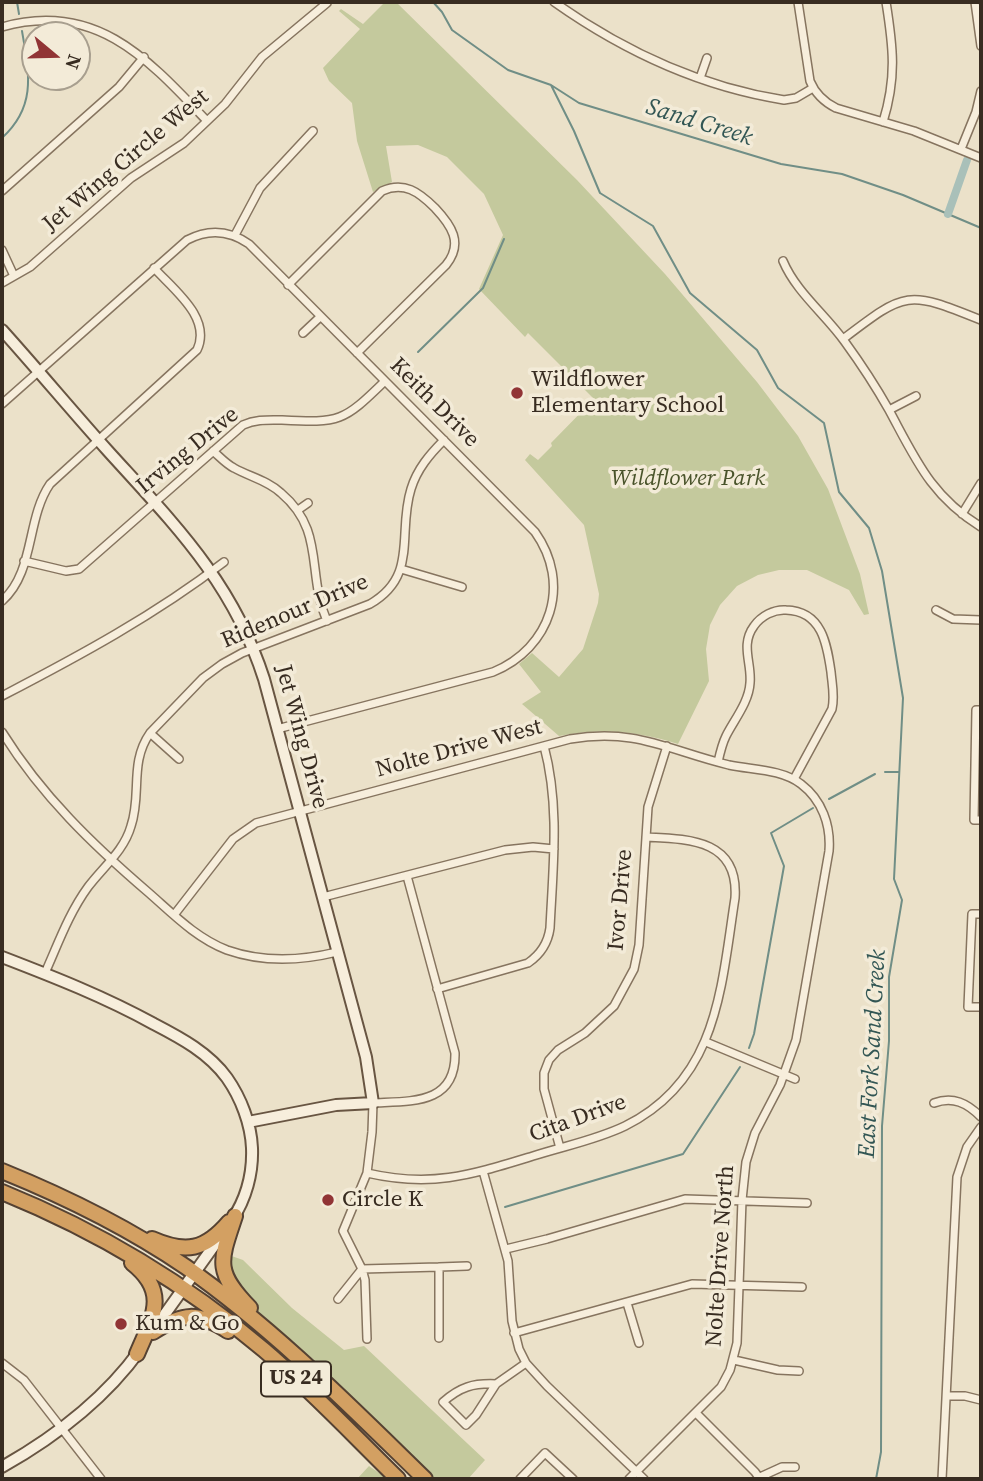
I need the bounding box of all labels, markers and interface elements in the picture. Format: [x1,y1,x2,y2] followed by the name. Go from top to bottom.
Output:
[21,21,91,91] north arrow
[59,51,89,73] text: N
[38,84,214,238] street label: Jet Wing Circle West
[642,93,756,153] water label: Sand Creek
[383,352,485,454] street label: Keith Drive
[531,366,724,420] place label: Wildflower Elementary School
[509,385,525,401] marker: Wildflower Elementary School
[131,401,245,501] street label: Irving Drive
[611,465,765,493] park label: Wildflower Park
[217,569,373,655] street label: Ridenour Drive
[269,662,333,812] street label: Jet Wing Drive
[373,714,545,784] street label: Nolte Drive West
[603,848,639,952] street label: Ivor Drive
[853,949,893,1159] water label: East Fork Sand Creek
[526,1089,630,1149] street label: Cita Drive
[701,1164,741,1348] street label: Nolte Drive North
[342,1186,423,1214] place label: Circle K
[320,1192,336,1208] marker: Circle K
[135,1310,240,1338] place label: Kum & Go
[113,1316,129,1332] marker: Kum & Go
[261,1362,331,1396] road number: US 24

